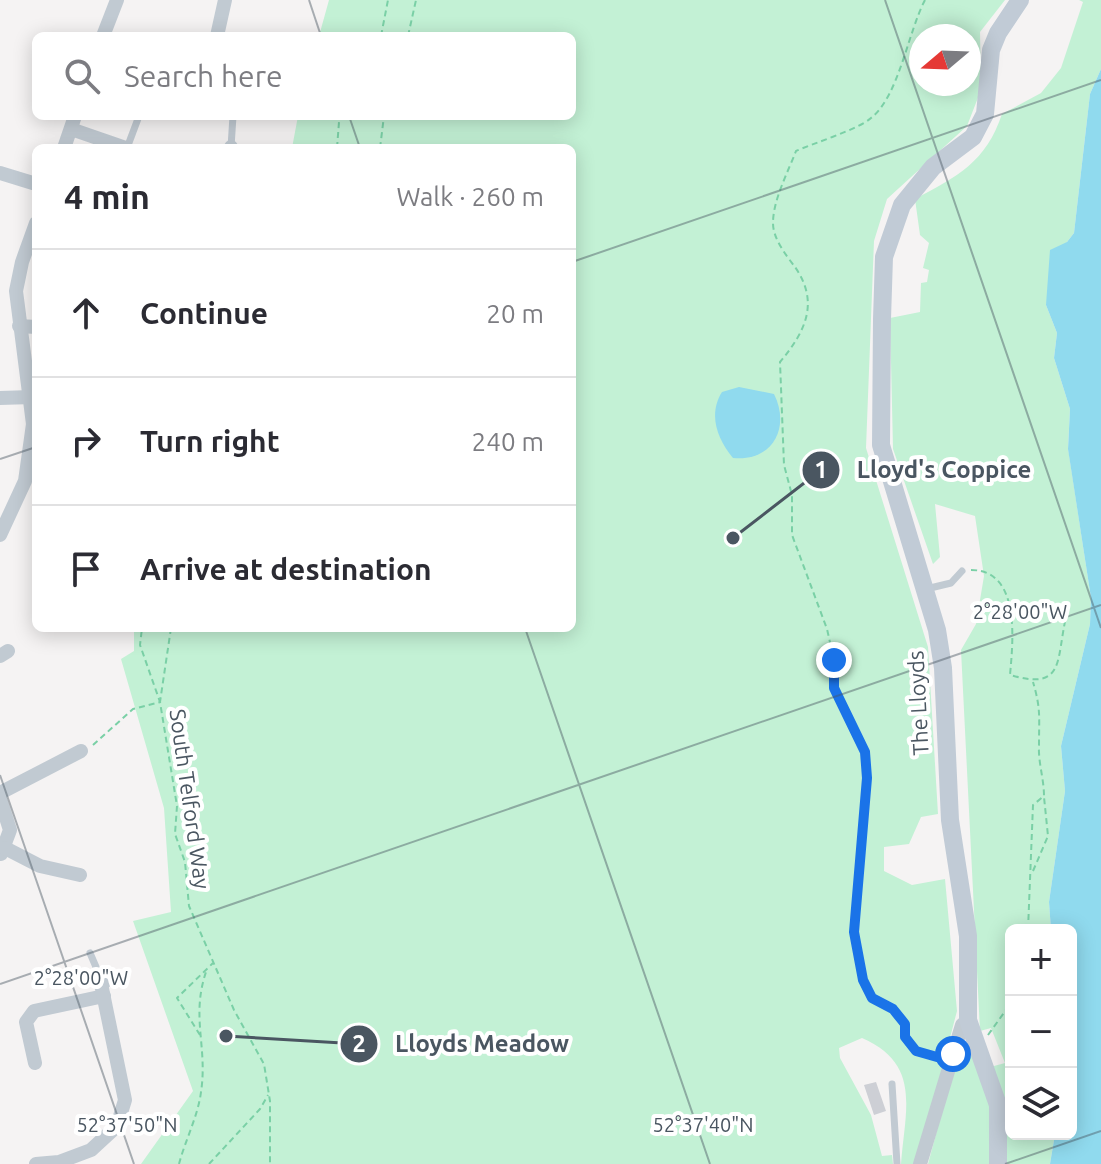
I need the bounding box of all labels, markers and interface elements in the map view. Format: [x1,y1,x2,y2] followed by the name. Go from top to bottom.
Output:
[909,24,981,96] north arrow
[32,32,576,120] search box
[60,54,104,98] icon: search
[124,59,283,93] text: Search here
[64,177,150,215] text: 4 min
[396,182,544,211] text: Walk · 260 m
[64,291,108,335] icon: ahead
[140,296,268,330] text: Continue
[486,299,544,328] text: 20 m
[64,419,108,463] icon: right
[140,424,280,458] text: Turn right
[472,427,544,456] text: 240 m
[801,446,1047,494] callout: Lloyd's Coppice
[814,456,828,483] text: 1
[857,456,1031,483] text: Lloyd's Coppice
[64,547,108,591] icon: arrive
[140,552,432,586] text: Arrive at destination
[973,600,1067,623] text: 2°28'00"W
[816,642,852,678] route end
[902,650,933,756] street label: The Lloyds
[165,707,216,891] street label: South Telford Way
[1005,924,1077,1140] map controls
[1005,924,1077,996] button: +
[34,966,128,989] text: 2°28'00"W
[1005,996,1077,1068] button: −
[339,1020,585,1068] callout: Lloyds Meadow
[352,1030,366,1057] text: 2
[395,1030,569,1057] text: Lloyds Meadow
[935,1036,971,1072] route start
[1005,1068,1077,1140] button: layers
[76,1113,178,1136] text: 52°37'50"N
[652,1113,754,1136] text: 52°37'40"N

